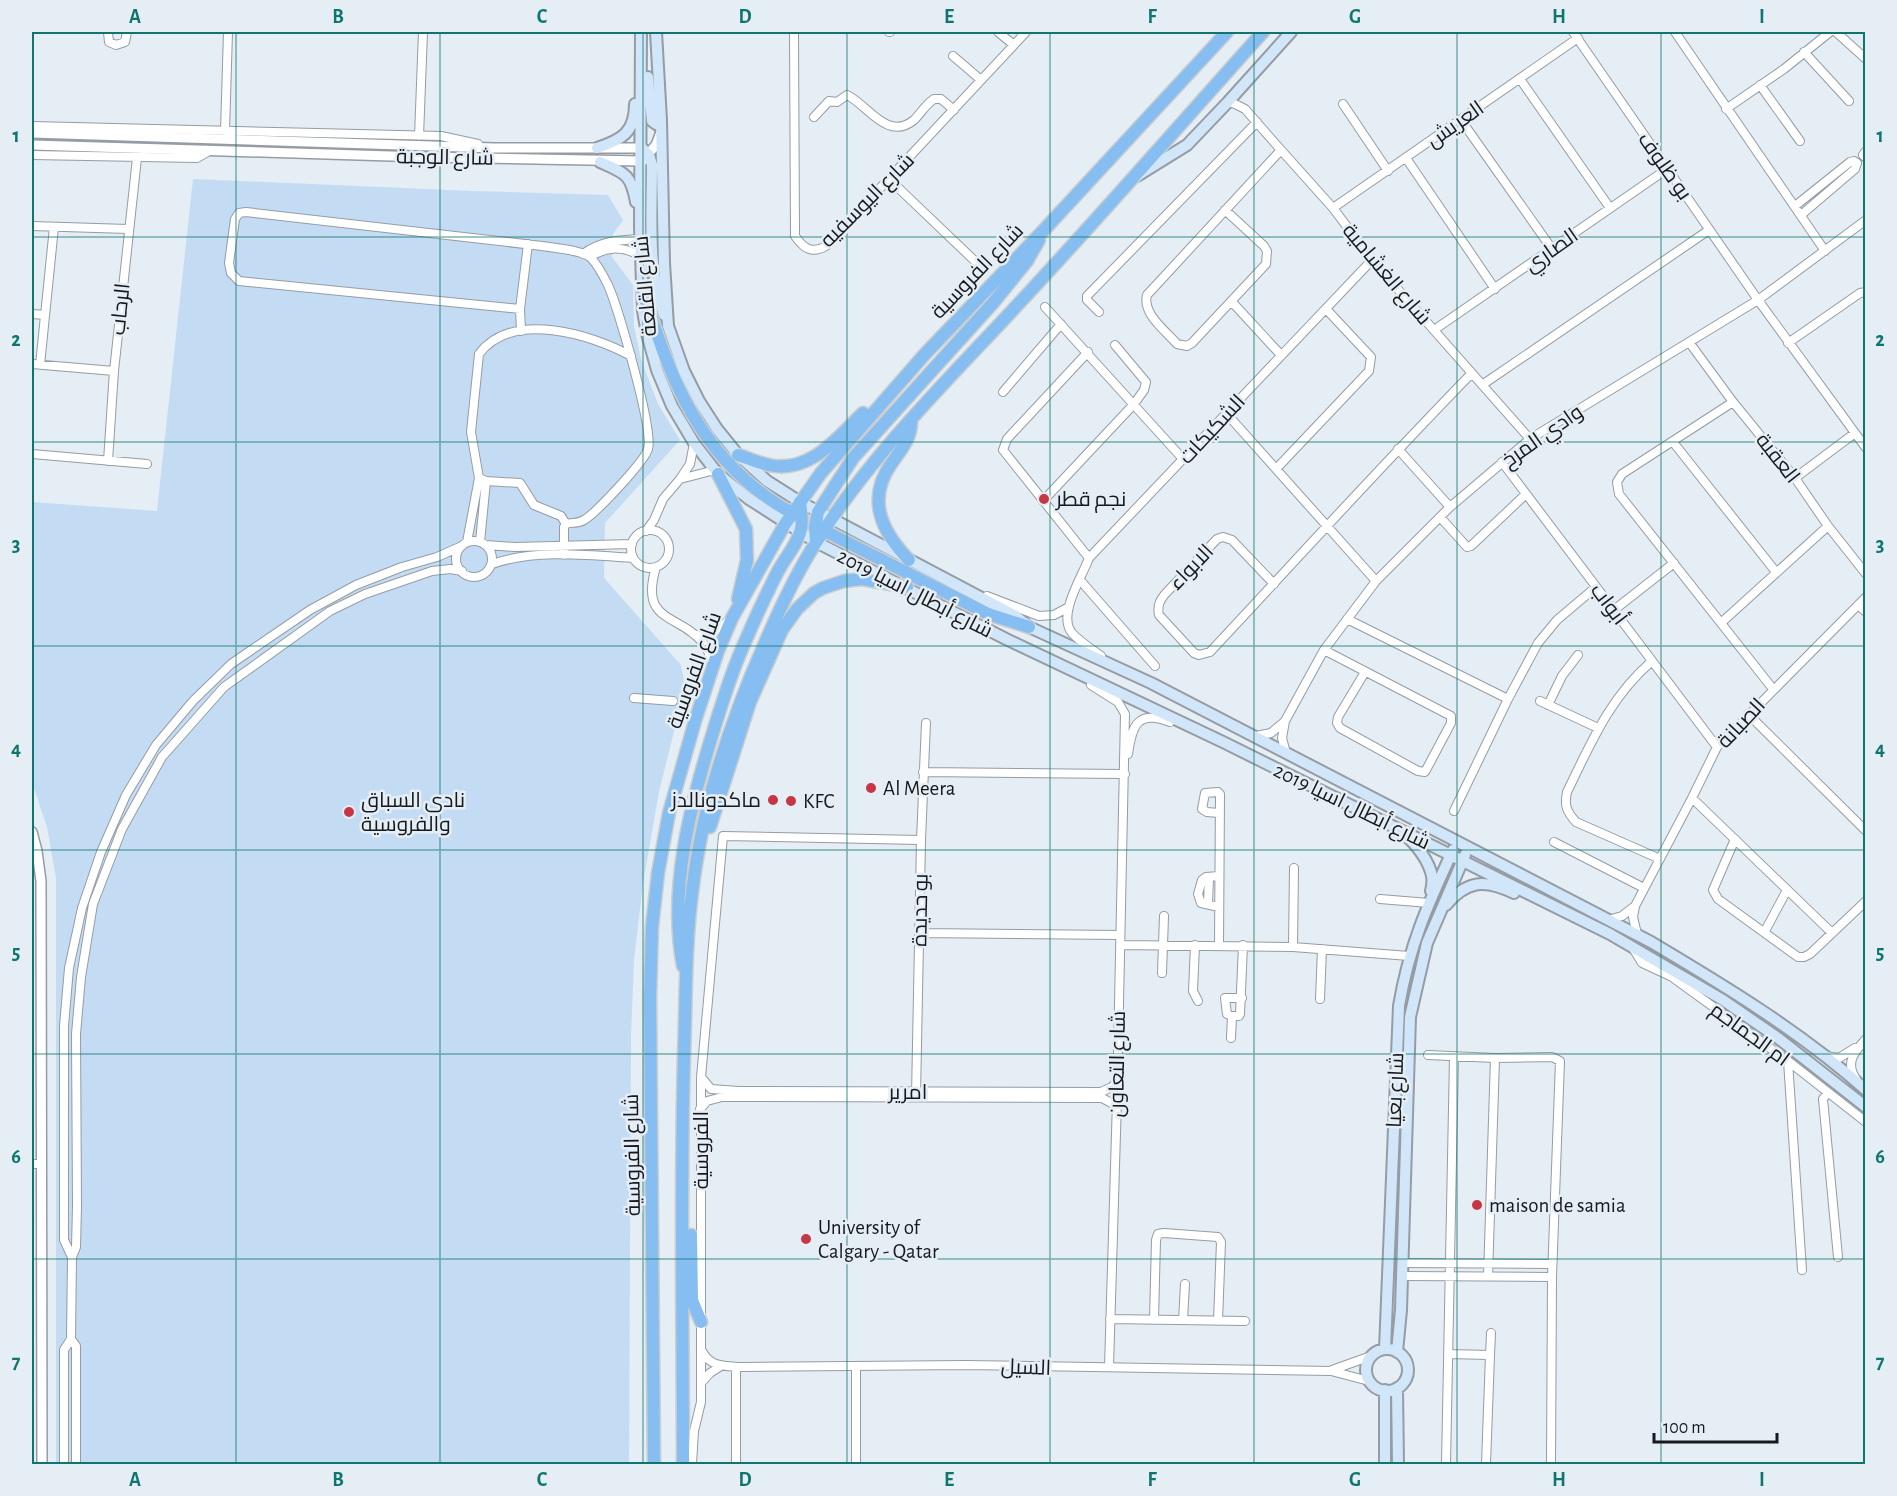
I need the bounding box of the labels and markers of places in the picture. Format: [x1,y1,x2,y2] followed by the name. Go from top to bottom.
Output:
[1055,489,1126,513] place label: نجم قطر
[1037,492,1051,506] marker: نجم قطر
[883,778,956,799] place label: Al Meera
[864,781,878,795] marker: Al Meera
[361,790,465,836] place label: نادي السباق والفروسية
[670,790,761,812] place label: ماكدونالدز
[803,791,835,812] place label: KFC
[766,793,780,807] marker: ماكدونالدز
[784,794,798,808] marker: KFC
[342,805,356,819] marker: نادي السباق والفروسية
[1489,1195,1626,1216] place label: maison de samia
[1470,1198,1484,1212] marker: maison de samia
[818,1217,939,1262] place label: University of Calgary - Qatar
[799,1232,813,1246] marker: University of Calgary - Qatar

